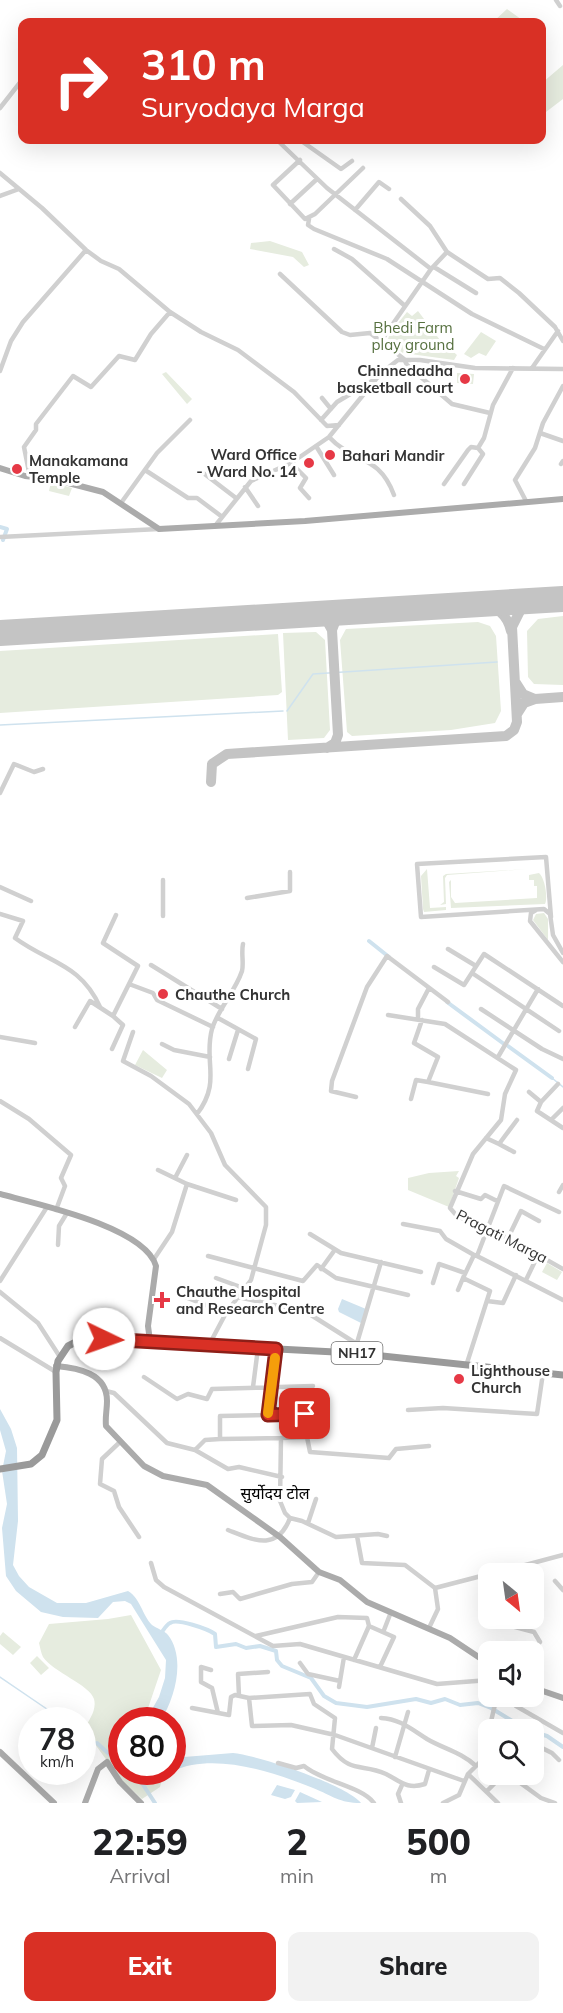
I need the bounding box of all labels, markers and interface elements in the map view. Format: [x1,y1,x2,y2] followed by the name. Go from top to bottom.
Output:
[141,38,266,91] text: 310 m
[42,42,120,120] icon: right
[141,90,365,124] text: Suryodaya Marga
[372,318,454,354] park label: Bhedi Farm play ground
[337,361,453,397] place label: Chinnedadha basketball court
[458,372,472,386] marker: Chinnedadha basketball court
[196,445,297,481] place label: Ward Office - Ward No. 14
[342,446,445,465] place label: Bahari Mandir
[323,448,337,462] marker: Bahari Mandir
[29,451,128,487] place label: Manakamana Temple
[302,456,316,470] marker: Ward Office - Ward No. 14
[10,462,24,476] marker: Manakamana Temple
[175,985,290,1004] place label: Chauthe Church
[156,987,170,1001] marker: Chauthe Church
[453,1205,551,1267] street label: Pragati Marga
[176,1282,325,1318] place label: Chauthe Hospital and Research Centre
[153,1291,171,1309] marker: Chauthe Hospital and Research Centre
[72,1307,136,1371] position arrow
[332,1342,382,1364] road number: NH17
[471,1361,550,1397] place label: Lighthouse Church
[452,1372,466,1386] marker: Lighthouse Church
[279,1388,330,1439] pin
[288,1397,321,1430] icon: arrive
[240,1483,311,1504] district label: सुर्योदय टोल
[478,1563,544,1629] north arrow
[478,1563,544,1785] map controls
[478,1641,544,1707] button: sound
[108,1707,186,1785] speed limit sign: 80
[478,1719,544,1785] button: search
[39,1720,75,1758] text: 78
[40,1752,74,1771] text: km/h
[92,1819,188,1864] text: 22:59
[286,1819,308,1864] text: 2
[406,1819,471,1864] text: 500
[109,1863,171,1888] text: Arrival
[280,1863,314,1888] text: min
[430,1863,447,1888] text: m
[24,1932,276,2001] button: Exit
[288,1932,539,2001] button: Share

